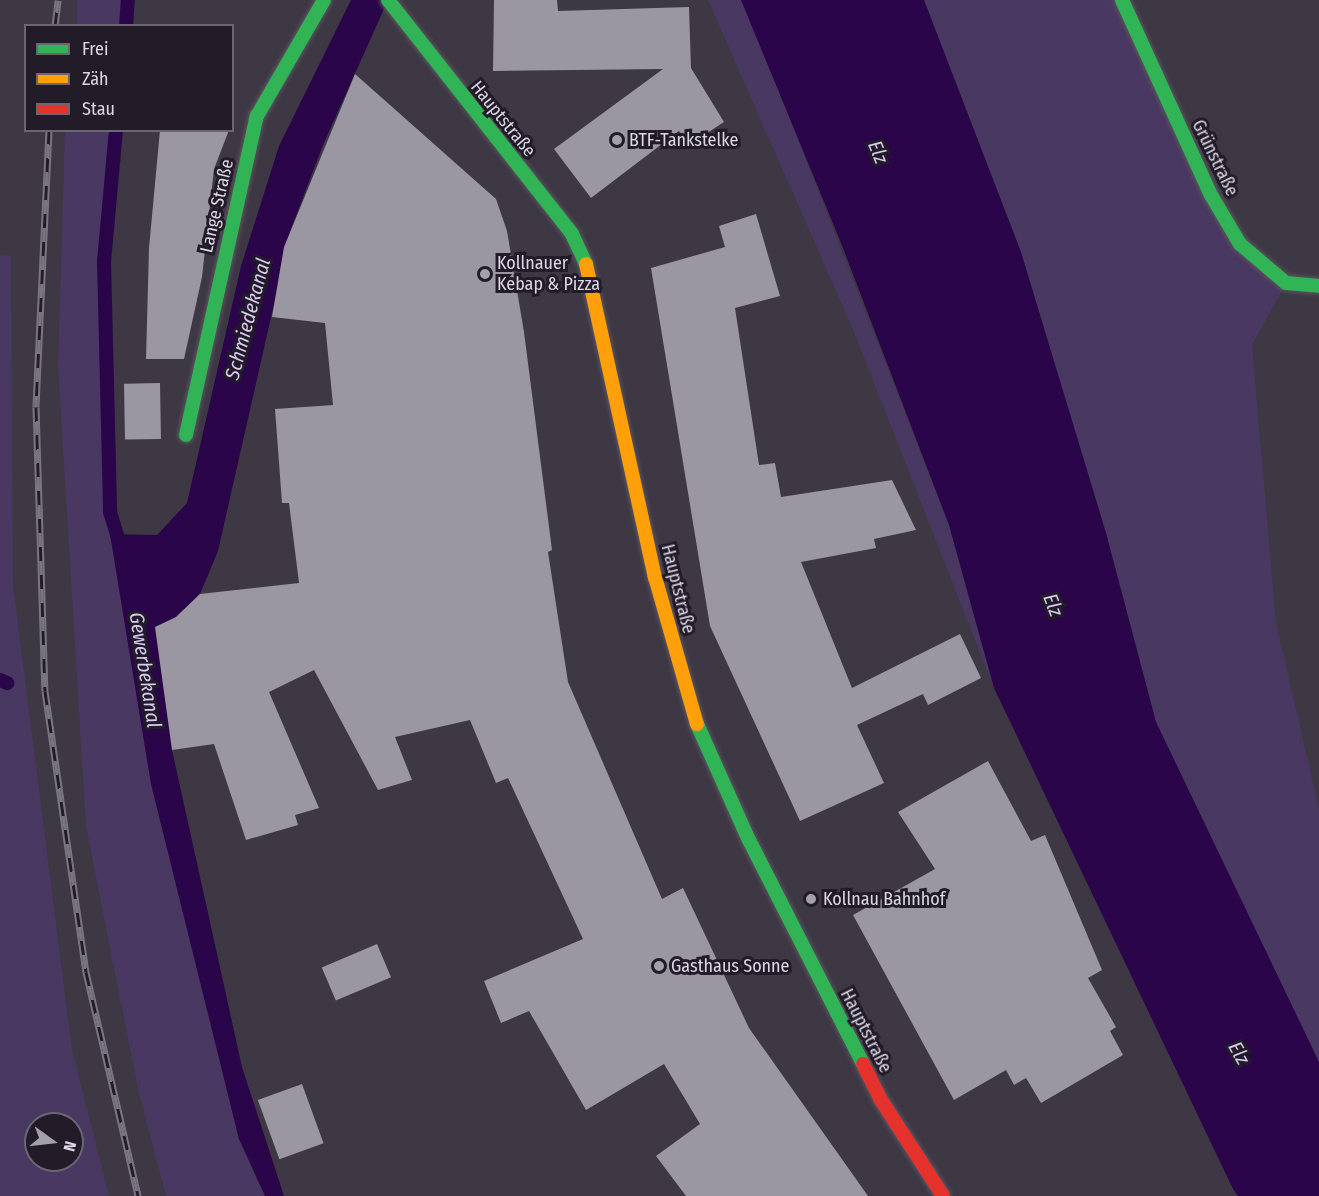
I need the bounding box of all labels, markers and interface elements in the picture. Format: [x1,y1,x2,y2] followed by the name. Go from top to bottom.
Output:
[24,24,234,132] legend
[82,38,108,60] text: Frei
[82,68,109,90] text: Zäh
[466,77,540,161] street label: Hauptstraße
[82,98,115,120] text: Stau
[1187,116,1243,200] street label: Grünstraße
[629,129,738,151] place label: BTF-Tankstelke
[610,133,624,147] marker: BTF-Tankstelke
[863,137,893,167] water label: Elz
[196,157,238,255] street label: Lange Straße
[497,253,600,296] place label: Kollnauer Kebap & Pizza
[220,256,276,382] water label: Schmiedekanal
[478,267,492,281] marker: Kollnauer Kebap & Pizza
[656,542,700,636] street label: Hauptstraße
[1038,590,1068,620] water label: Elz
[124,611,166,729] water label: Gewerbekanal
[823,888,945,910] place label: Kollnau Bahnhof
[804,892,818,906] marker: Kollnau Bahnhof
[671,955,789,977] place label: Gasthaus Sonne
[652,959,666,973] marker: Gasthaus Sonne
[836,985,896,1077] street label: Hauptstraße
[1223,1037,1255,1069] water label: Elz
[24,1112,84,1172] north arrow
[60,1139,80,1153] text: N

